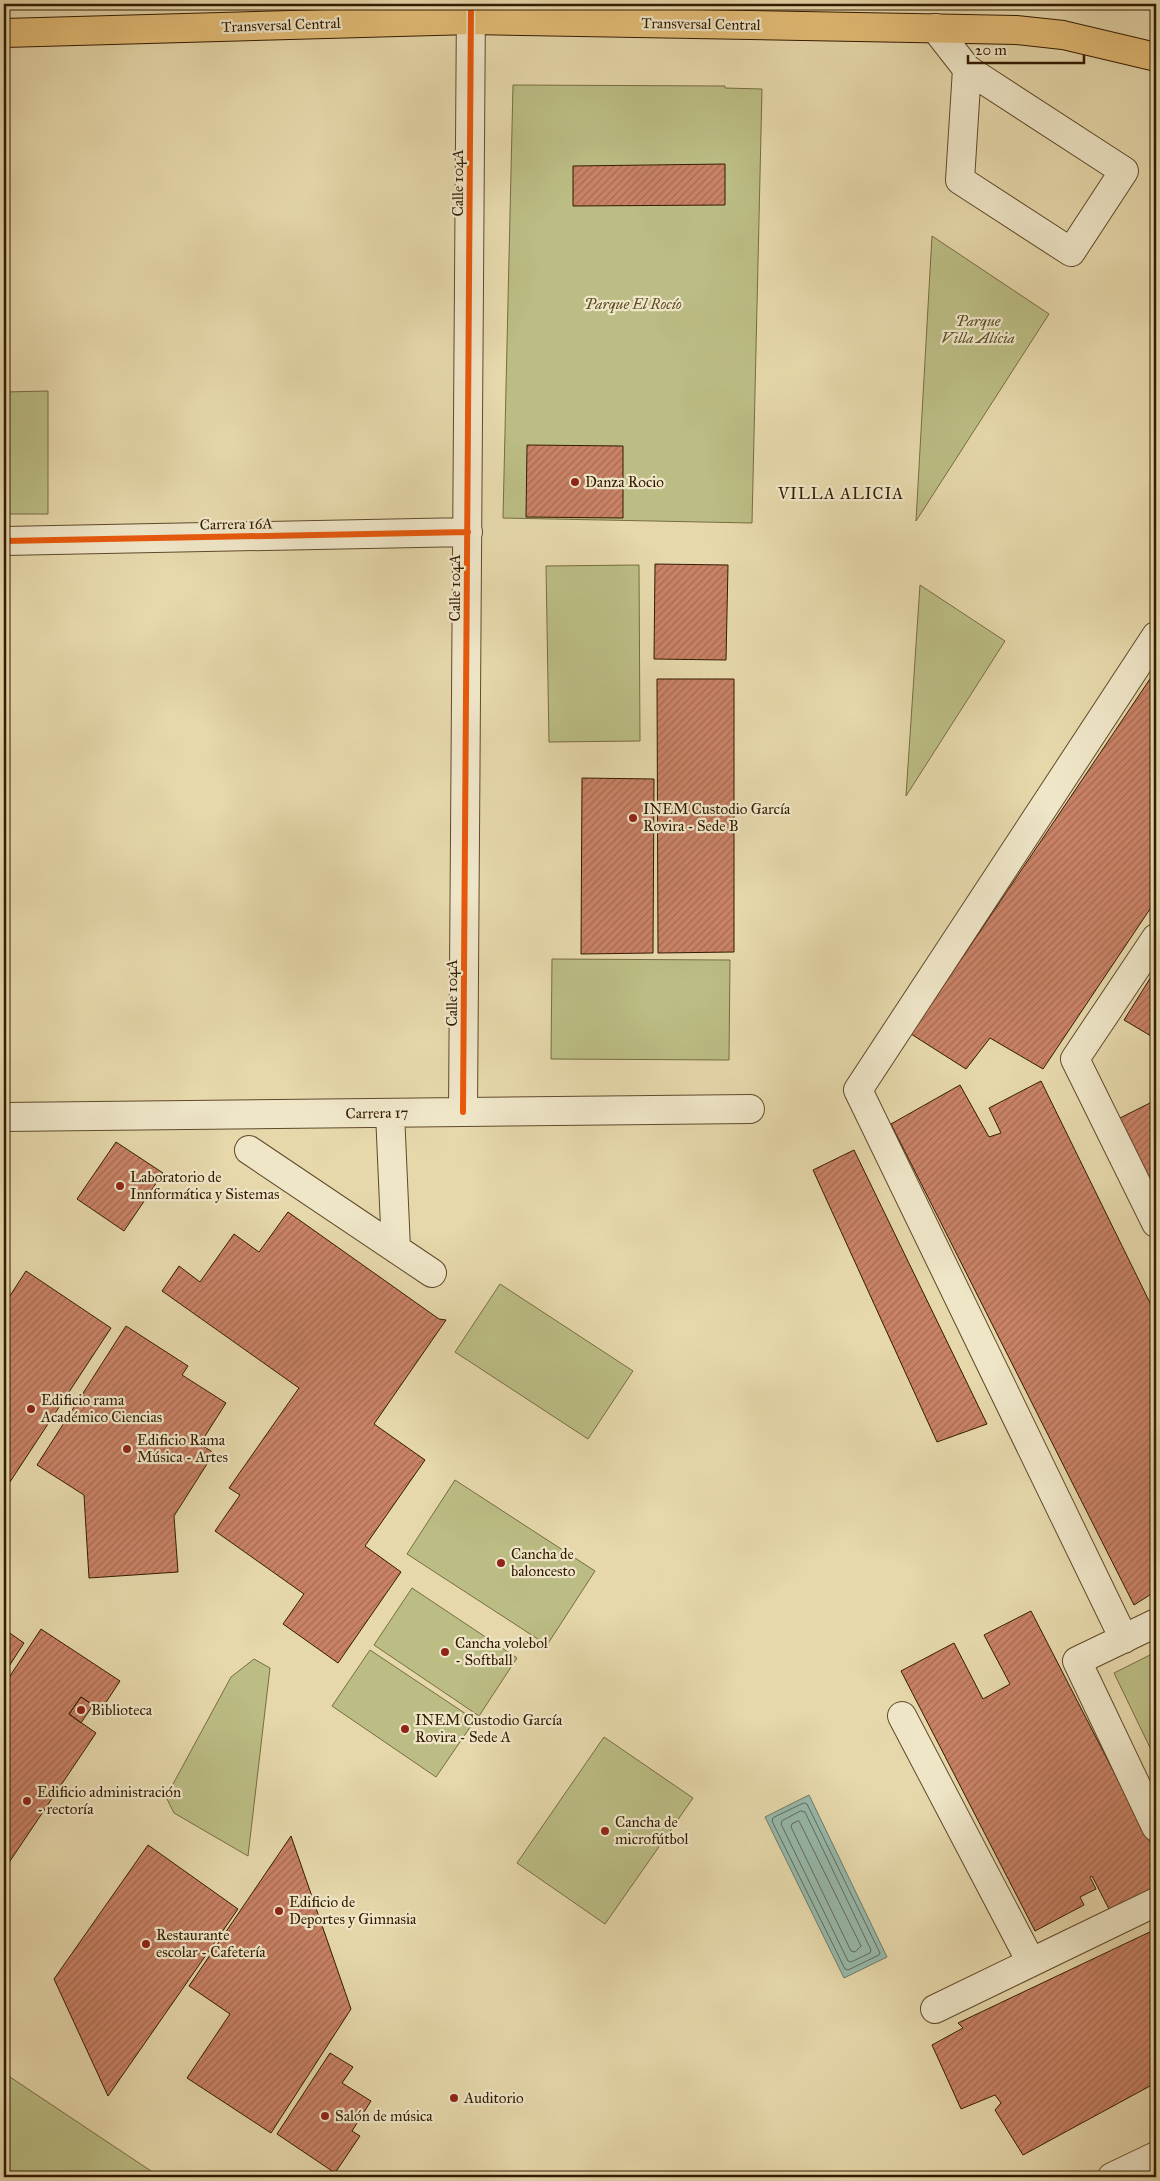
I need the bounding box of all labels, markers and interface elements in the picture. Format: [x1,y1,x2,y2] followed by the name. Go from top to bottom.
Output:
[221,14,342,36] street label: Transversal Central
[641,14,762,34] street label: Transversal Central
[968,32,1084,64] scale bar
[975,41,1007,59] text: 20 m
[449,149,467,217] street label: Calle 104A
[584,295,682,313] park label: Parque El Rocío
[941,312,1015,347] park label: Parque Villa Alícia
[585,473,664,491] place label: Danza Rocio
[569,476,581,488] marker: Danza Rocio
[777,484,904,503] district label: VILLA ALICIA
[199,514,273,534] street label: Carrera 16A
[446,554,464,622] street label: Calle 104A
[643,800,791,835] place label: INEM Custodio García Rovira - Sede B
[627,812,639,824] marker: INEM Custodio García Rovira - Sede B
[443,959,461,1027] street label: Calle 104A
[345,1103,409,1123] street label: Carrera 17
[130,1168,280,1203] place label: Laboratorio de Innformática y Sistemas
[114,1180,126,1192] marker: Laboratorio de Innformática y Sistemas
[40,1391,162,1426] place label: Edificio rama Académico Ciencias
[25,1403,37,1415] marker: Edificio rama Académico Ciencias
[137,1431,228,1466] place label: Edificio Rama Música - Artes
[121,1443,133,1455] marker: Edificio Rama Música - Artes
[511,1545,576,1580] place label: Cancha de baloncesto
[495,1557,507,1569] marker: Cancha de baloncesto
[455,1634,549,1669] place label: Cancha volebol - Softball
[439,1646,451,1658] marker: Cancha volebol - Softball
[91,1701,153,1719] place label: Biblioteca
[75,1704,87,1716] marker: Biblioteca
[415,1711,563,1746] place label: INEM Custodio García Rovira - Sede A
[399,1723,411,1735] marker: INEM Custodio García Rovira - Sede A
[37,1783,181,1818] place label: Edificio administración - rectoría
[21,1795,33,1807] marker: Edificio administración - rectoría
[615,1813,689,1848] place label: Cancha de microfútbol
[599,1825,611,1837] marker: Cancha de microfútbol
[289,1893,417,1928] place label: Edificio de Deportes y Gimnasia
[273,1905,285,1917] marker: Edificio de Deportes y Gimnasia
[156,1926,266,1961] place label: Restaurante escolar - Cafetería
[140,1938,152,1950] marker: Restaurante escolar - Cafetería
[463,2089,524,2107] place label: Auditorio
[448,2092,460,2104] marker: Auditorio
[335,2107,433,2125] place label: Salón de música
[319,2110,331,2122] marker: Salón de música

